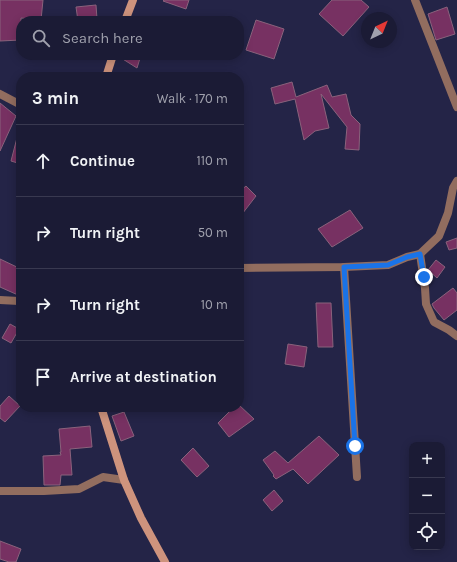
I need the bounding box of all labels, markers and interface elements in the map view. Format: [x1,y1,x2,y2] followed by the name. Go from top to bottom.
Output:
[361,12,397,48] north arrow
[16,16,244,60] search box
[30,27,52,49] icon: search
[62,29,143,47] text: Search here
[32,88,79,108] text: 3 min
[157,91,228,106] text: Walk · 170 m
[32,150,54,172] icon: ahead
[70,152,135,170] text: Continue
[196,153,228,168] text: 110 m
[32,222,54,244] icon: right
[70,224,140,242] text: Turn right
[198,225,228,240] text: 50 m
[415,268,433,286] route end
[32,294,54,316] icon: right
[70,296,140,314] text: Turn right
[201,297,228,312] text: 10 m
[32,366,54,388] icon: arrive
[70,368,217,386] text: Arrive at destination
[346,437,364,455] route start
[409,442,445,550] map controls
[409,442,445,478] button: +
[409,478,445,514] button: −
[409,514,445,550] button: locate

